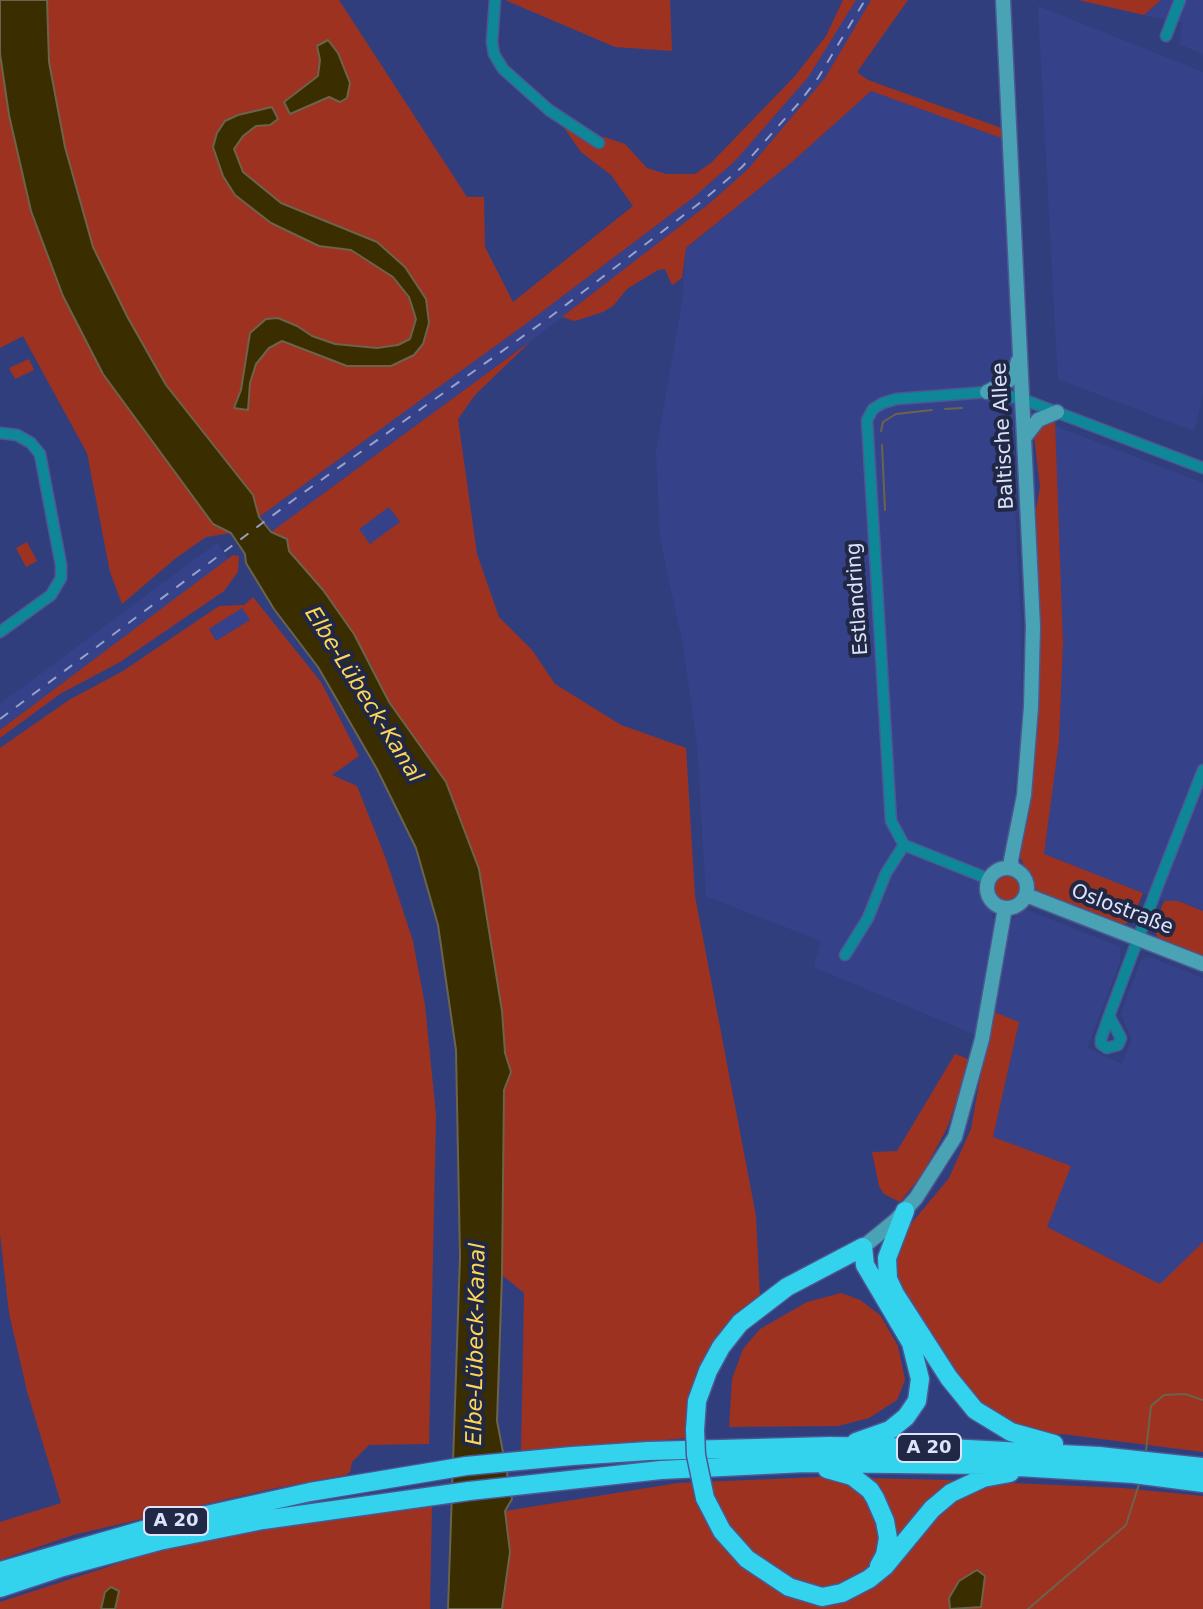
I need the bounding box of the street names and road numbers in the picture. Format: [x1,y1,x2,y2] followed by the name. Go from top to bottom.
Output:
[988,362,1020,510] street label: Baltische Allee
[842,542,874,656] street label: Estlandring
[1067,880,1177,940] street label: Oslostraße
[897,1434,961,1462] road number: A 20
[144,1507,208,1535] road number: A 20

